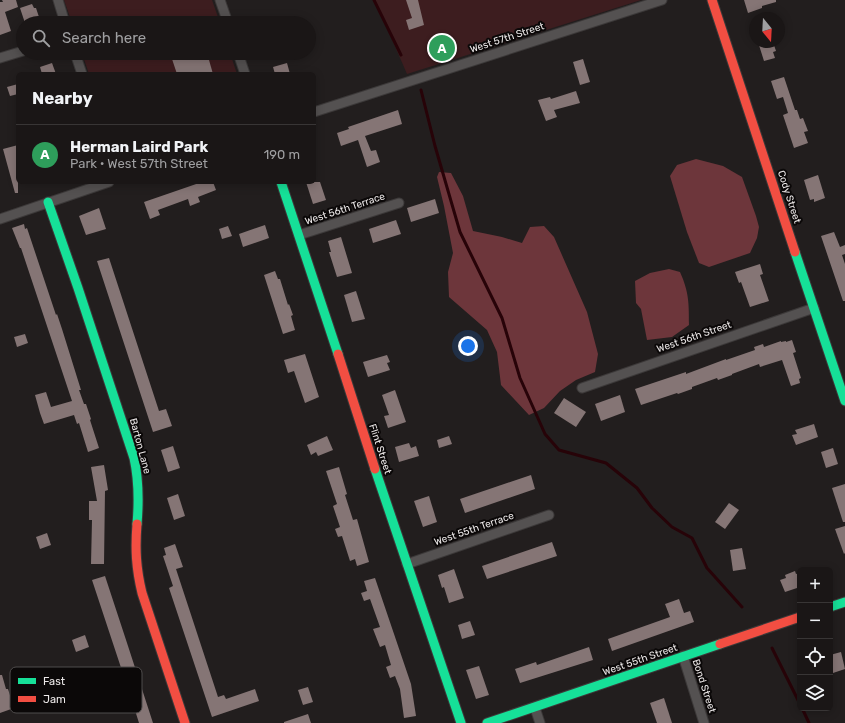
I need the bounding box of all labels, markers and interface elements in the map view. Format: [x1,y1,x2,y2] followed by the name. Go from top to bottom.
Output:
[749,12,785,48] north arrow
[16,16,316,60] search box
[468,20,546,56] street label: West 57th Street
[30,27,52,49] icon: search
[62,29,146,47] text: Search here
[429,33,455,63] pin: A
[32,88,93,108] text: Nearby
[70,138,208,156] text: Herman Laird Park
[40,147,50,162] text: A
[264,147,300,162] text: 190 m
[70,156,208,171] text: Park · West 57th Street
[775,169,803,225] street label: Cody Street
[303,190,387,228] street label: West 56th Terrace
[655,319,733,355] street label: West 56th Street
[458,336,478,356] your location
[127,417,153,475] street label: Barton Lane
[366,422,394,476] street label: Flint Street
[433,510,516,548] street label: West 55th Terrace
[797,567,833,711] map controls
[797,567,833,603] button: +
[797,603,833,639] button: −
[797,639,833,675] button: locate
[601,642,679,678] street label: West 55th Street
[690,658,718,714] street label: Bond Street
[10,667,142,713] legend
[43,675,66,688] text: Fast
[797,675,833,711] button: layers
[43,693,66,706] text: Jam

